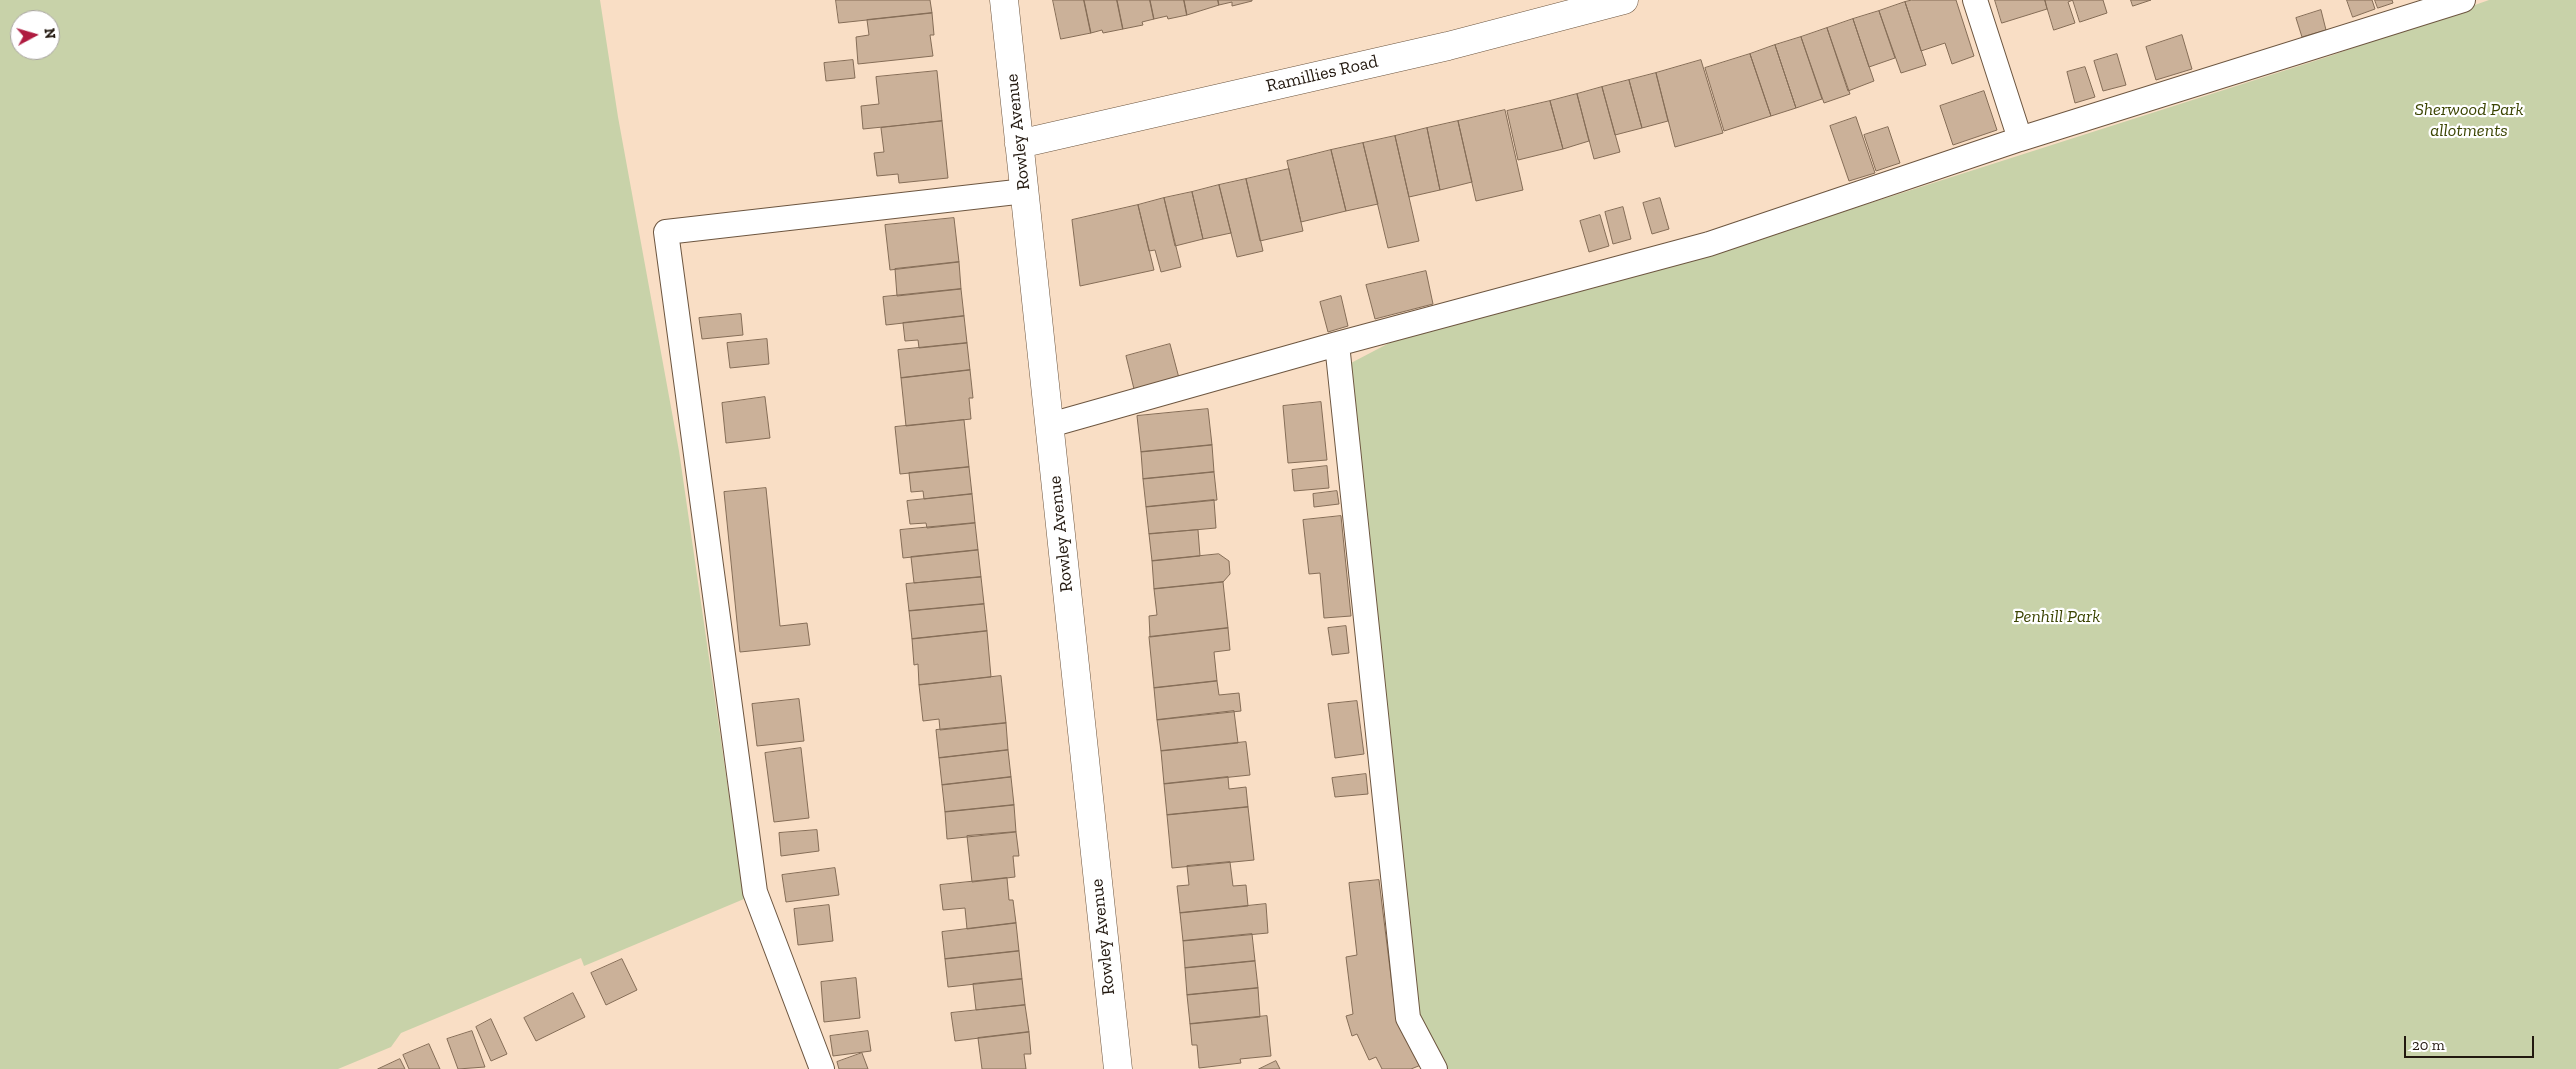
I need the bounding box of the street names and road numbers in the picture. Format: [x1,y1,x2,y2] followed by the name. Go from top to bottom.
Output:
[1264,51,1380,97] street label: Ramillies Road
[1001,73,1035,191] street label: Rowley Avenue
[1044,475,1078,593] street label: Rowley Avenue
[1086,878,1120,996] street label: Rowley Avenue

